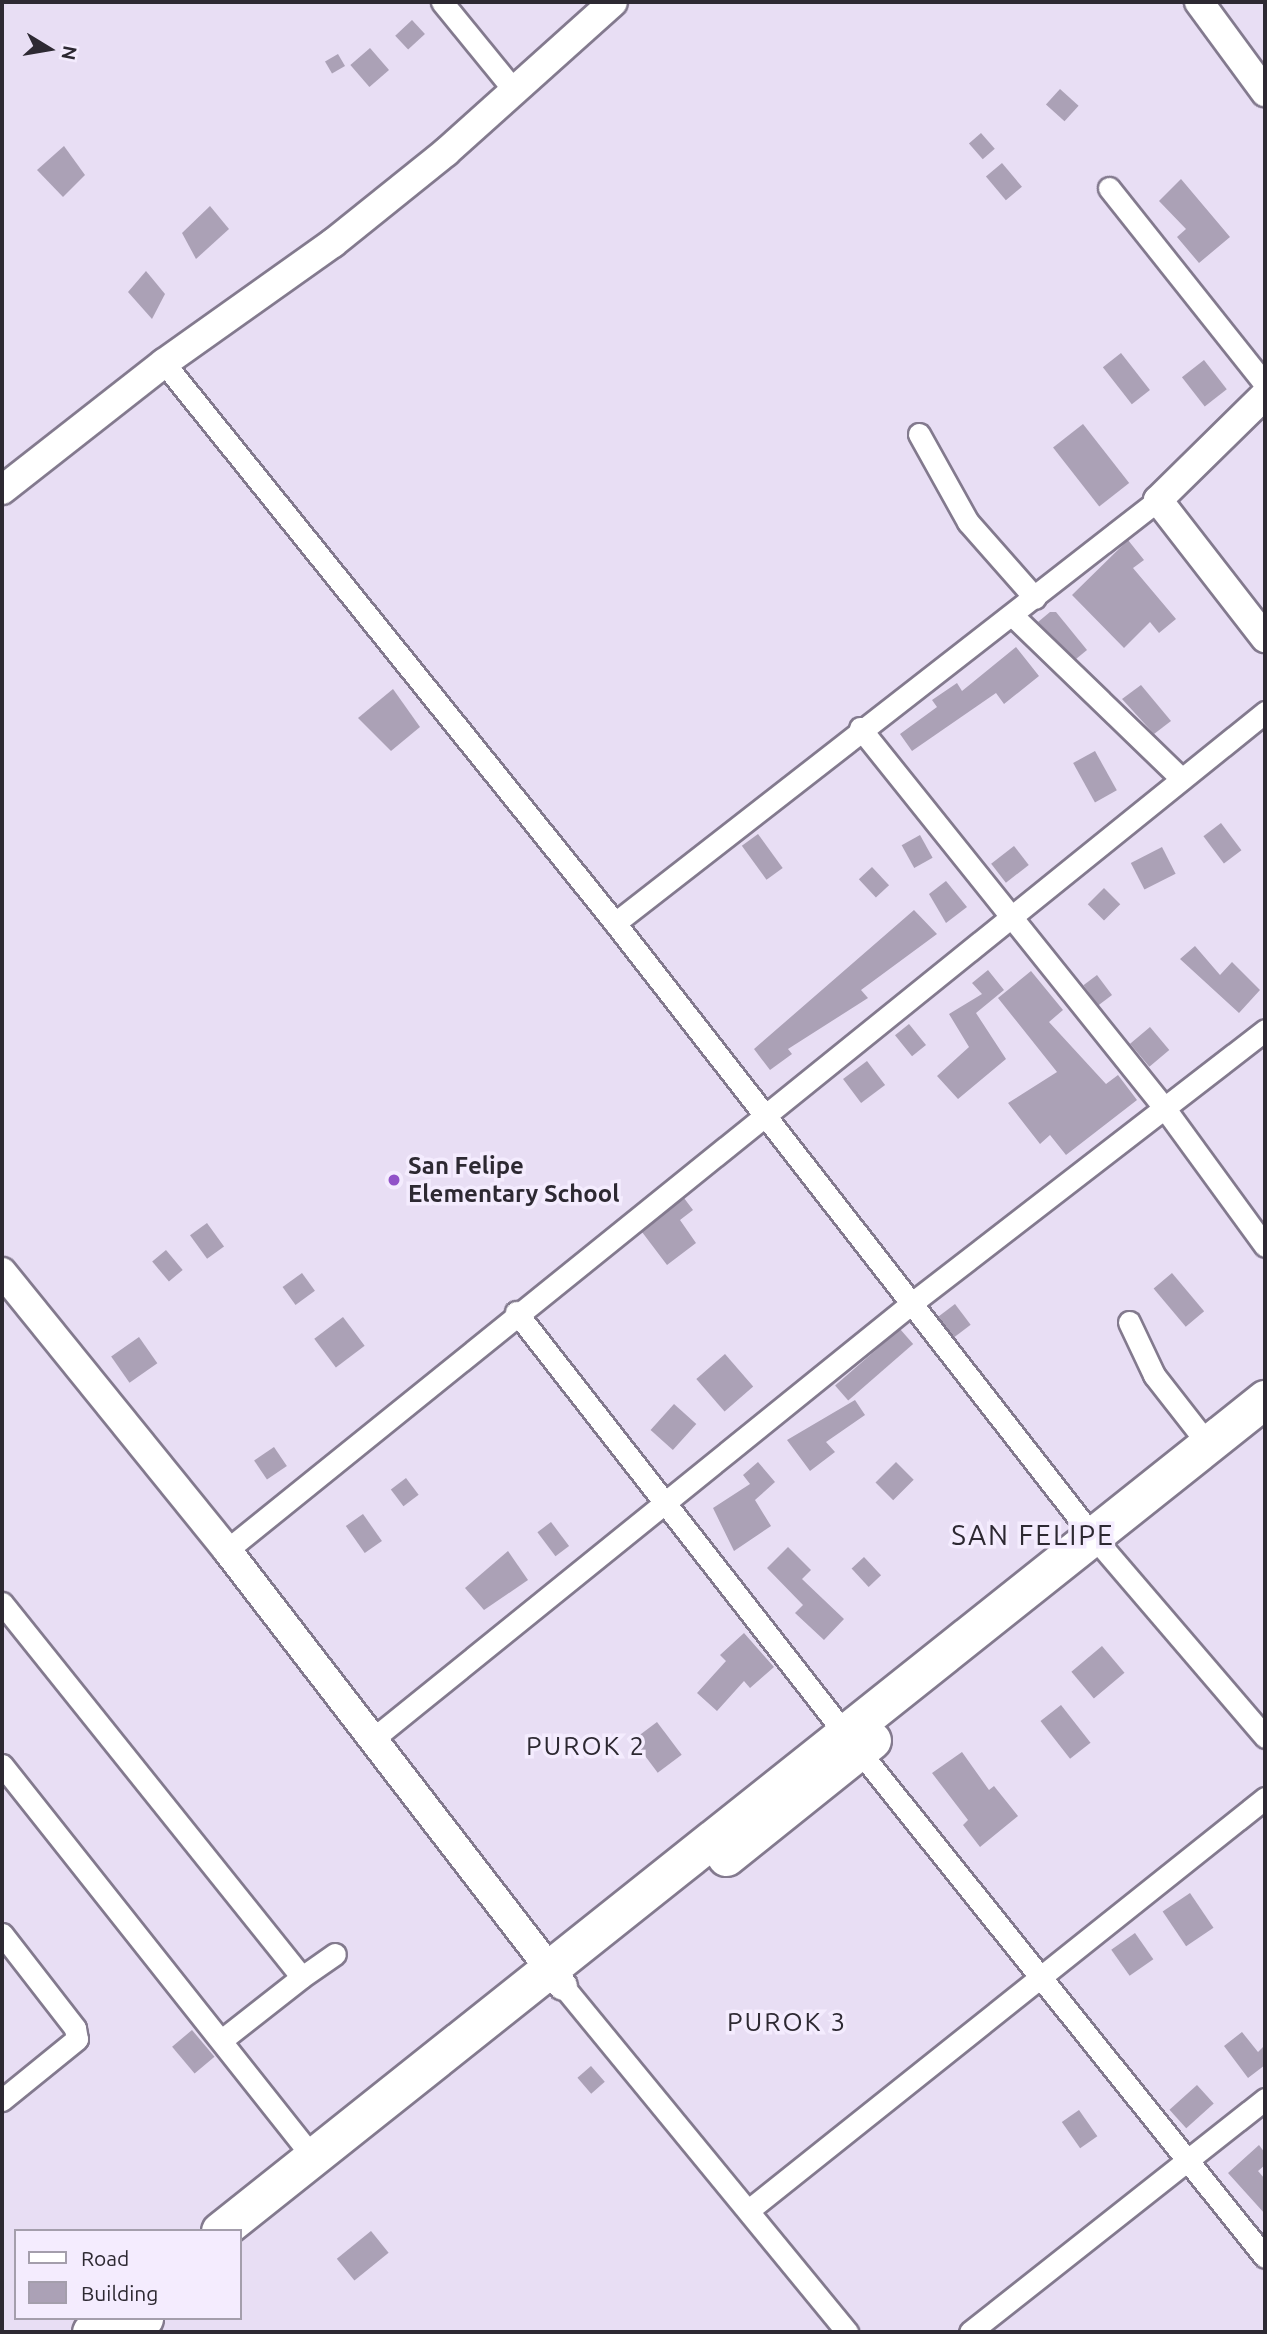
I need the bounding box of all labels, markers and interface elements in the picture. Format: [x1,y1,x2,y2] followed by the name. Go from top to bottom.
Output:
[14,14,84,84] north arrow
[57,44,82,62] text: N
[408,1152,620,1208] place label: San Felipe Elementary School
[386,1172,402,1188] marker: San Felipe Elementary School
[952,1518,1114,1552] district label: SAN FELIPE
[527,1730,645,1762] district label: PUROK 2
[728,2006,846,2038] district label: PUROK 3
[14,2229,242,2320] legend
[81,2246,129,2270] text: Road
[81,2281,158,2305] text: Building

